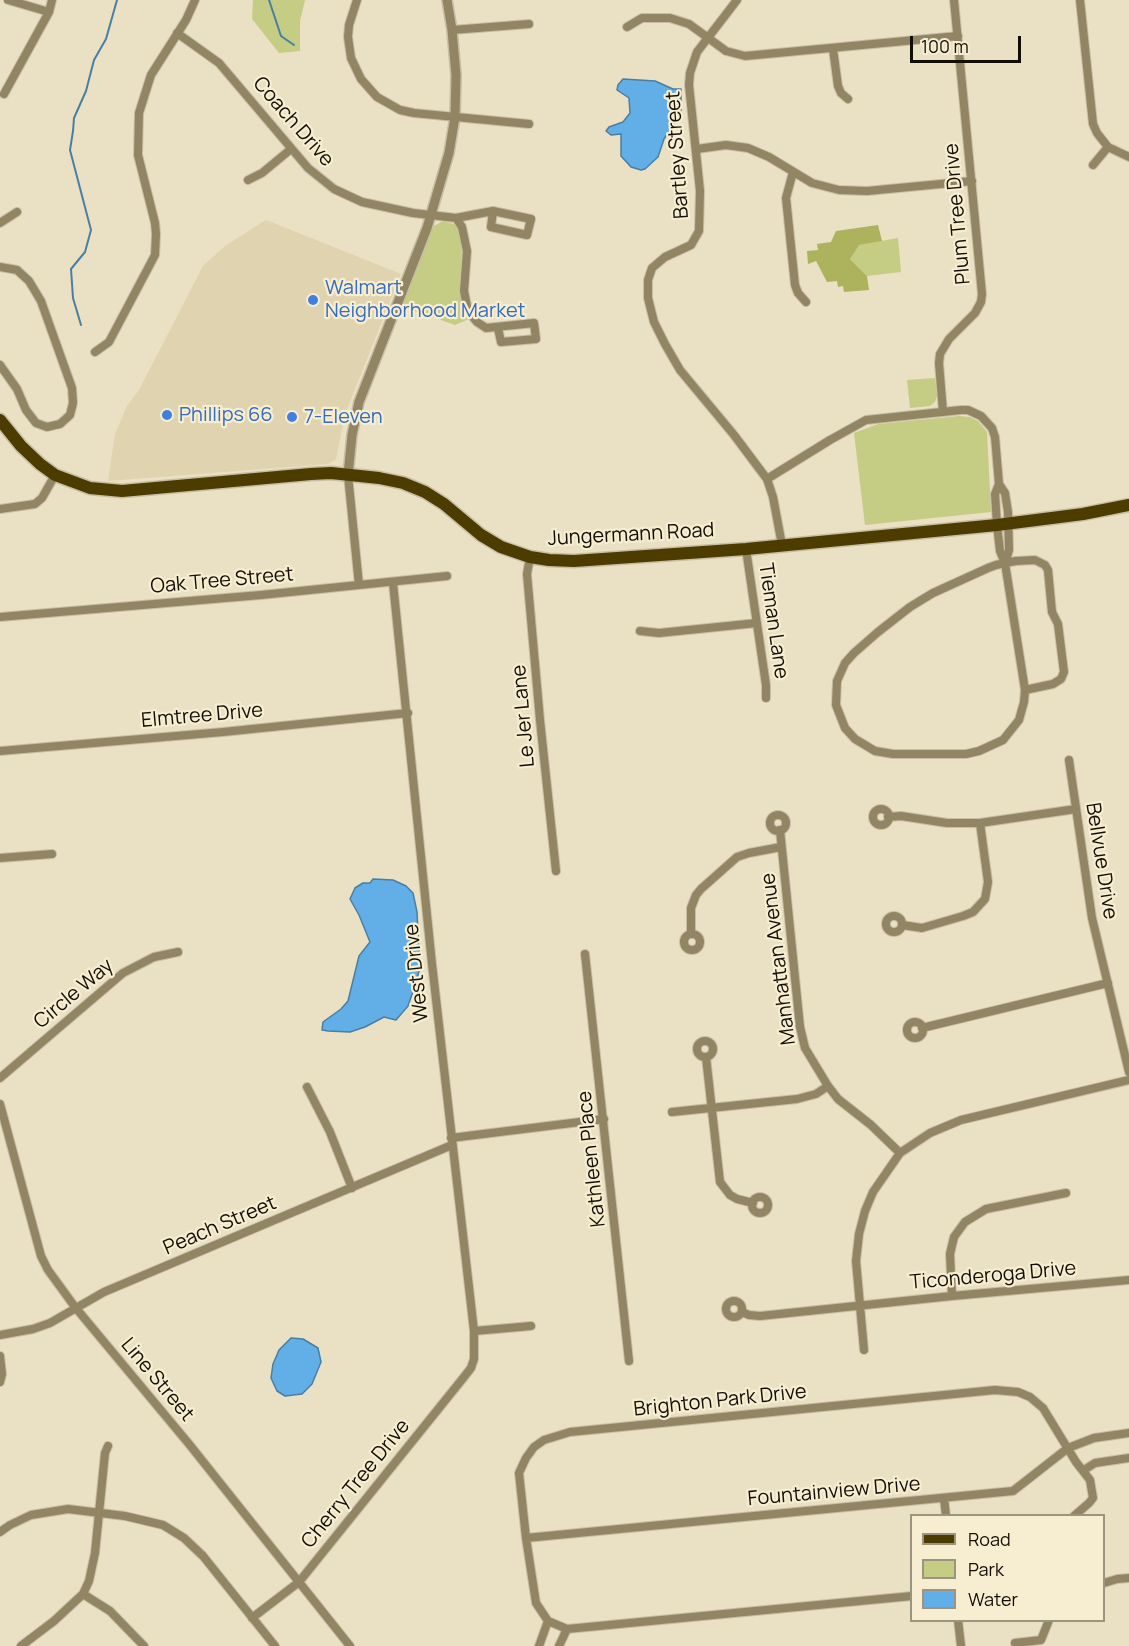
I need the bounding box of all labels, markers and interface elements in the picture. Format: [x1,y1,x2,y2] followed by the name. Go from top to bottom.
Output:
[913,24,1024,62] scale bar
[921,34,969,58] text: 100 m
[248,72,338,172] street label: Coach Drive
[662,90,694,220] street label: Bartley Street
[940,142,976,286] street label: Plum Tree Drive
[325,276,526,323] place label: Walmart Neighborhood Market
[306,293,320,307] marker: Walmart Neighborhood Market
[179,403,273,427] place label: Phillips 66
[304,405,383,429] place label: 7-Eleven
[160,408,174,422] marker: Phillips 66
[285,410,299,424] marker: 7-Eleven
[547,519,715,551] street label: Jungermann Road
[753,562,793,680] street label: Tieman Lane
[149,563,295,599] street label: Oak Tree Street
[508,664,540,768] street label: Le Jer Lane
[140,699,264,733] street label: Elmtree Drive
[1080,801,1122,921] street label: Bellvue Drive
[757,872,801,1046] street label: Manhattan Avenue
[400,923,434,1023] street label: West Drive
[30,954,118,1034] street label: Circle Way
[573,1090,611,1228] street label: Kathleen Place
[160,1191,280,1261] street label: Peach Street
[909,1257,1077,1295] street label: Ticonderoga Drive
[115,1334,199,1426] street label: Line Street
[632,1380,808,1422] street label: Brighton Park Drive
[297,1415,415,1553] street label: Cherry Tree Drive
[747,1472,921,1512] street label: Fountainview Drive
[910,1514,1105,1622] legend
[968,1527,1011,1551] text: Road
[968,1557,1004,1581] text: Park
[968,1587,1018,1611] text: Water

